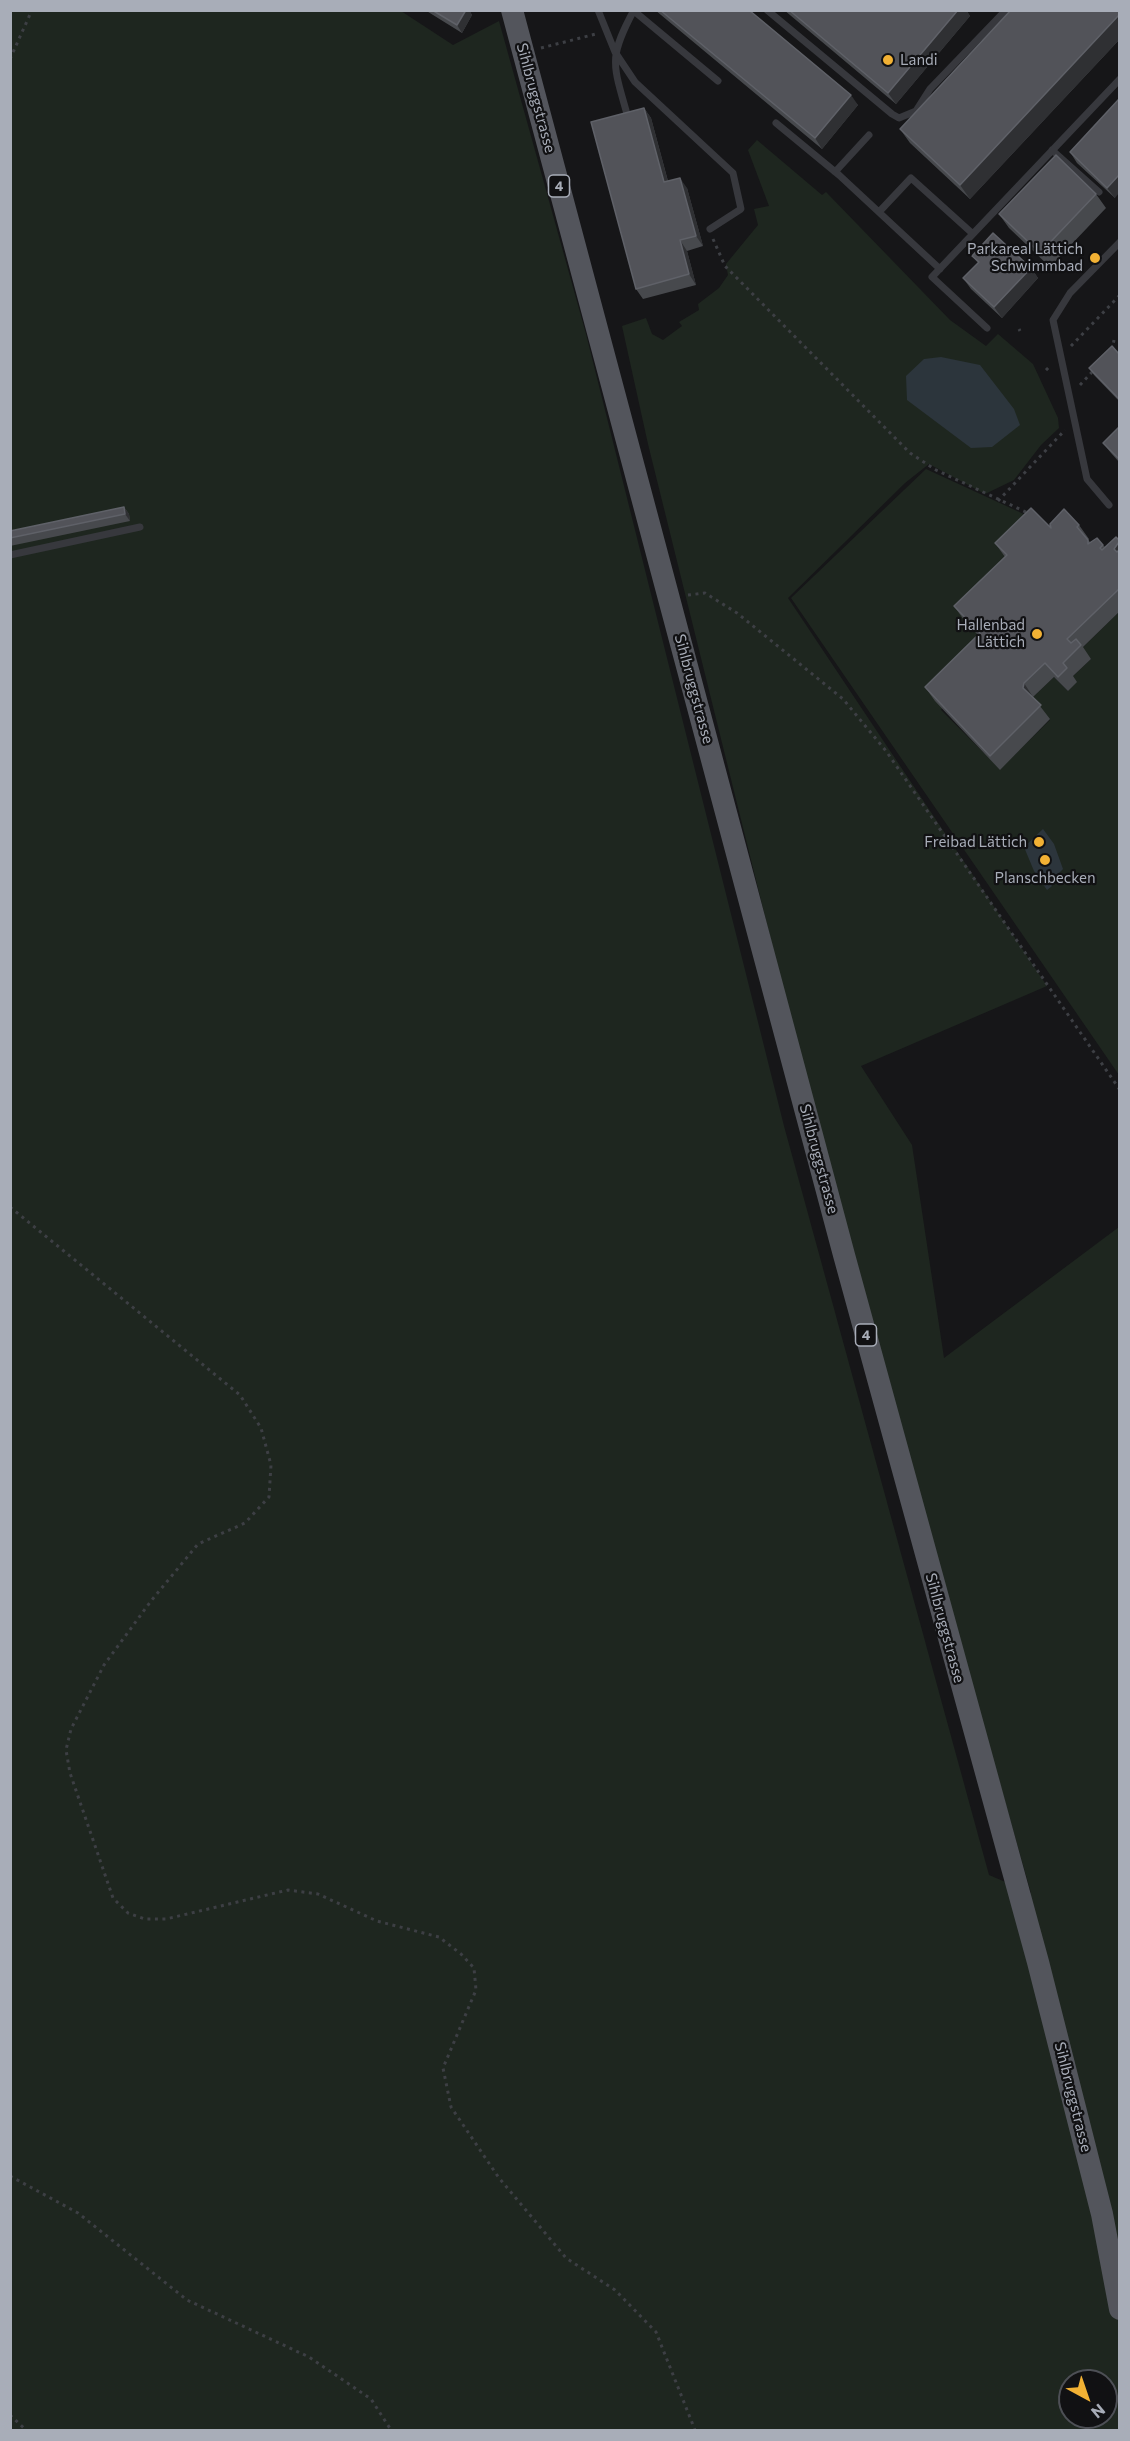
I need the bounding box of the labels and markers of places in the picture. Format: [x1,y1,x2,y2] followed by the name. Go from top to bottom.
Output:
[900,51,938,69] place label: Landi
[881,53,895,67] marker: Landi
[967,240,1083,275] place label: Parkareal Lättich Schwimmbad
[1088,251,1102,265] marker: Parkareal Lättich Schwimmbad
[956,616,1025,651] place label: Hallenbad Lättich
[1030,627,1044,641] marker: Hallenbad Lättich
[924,833,1027,851] place label: Freibad Lättich
[1032,835,1046,849] marker: Freibad Lättich
[1038,853,1052,867] marker: Planschbecken
[995,869,1095,887] place label: Planschbecken

